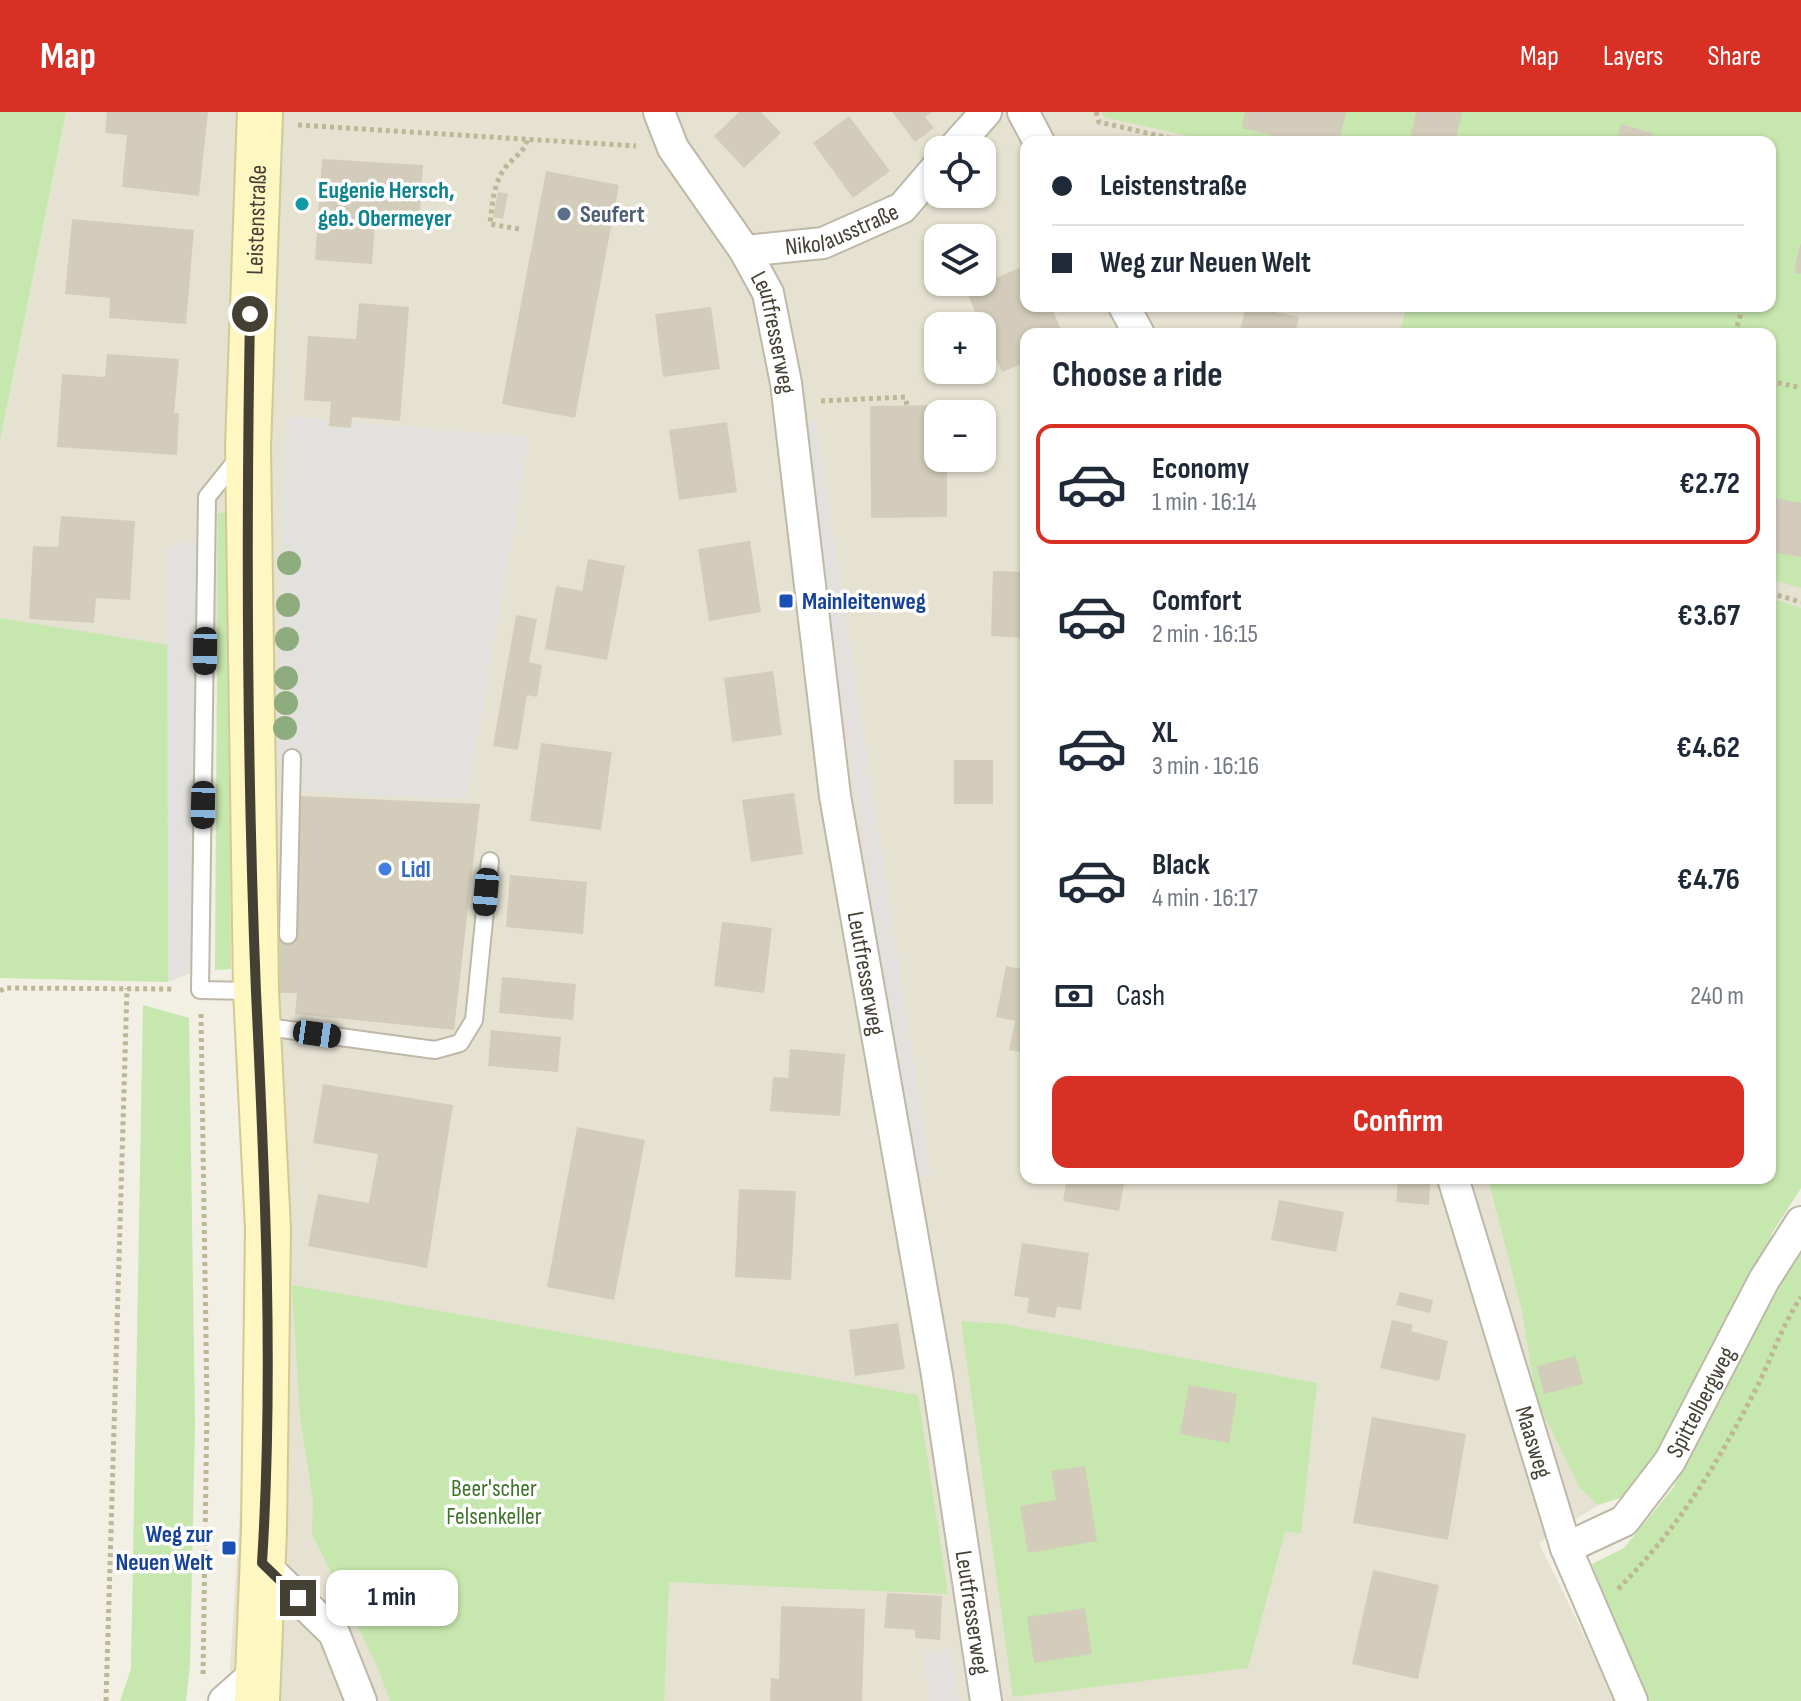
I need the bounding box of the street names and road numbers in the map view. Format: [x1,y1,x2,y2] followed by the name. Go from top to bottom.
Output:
[240,164,273,275] street label: Leistenstraße
[784,197,903,261] street label: Nikolausstraße
[744,266,802,395] street label: Leutfresserweg
[841,909,891,1038] street label: Leutfresserweg
[1660,1342,1741,1462] street label: Spittelbergweg
[1509,1402,1558,1482] street label: Maasweg
[949,1548,996,1677] street label: Leutfresserweg

